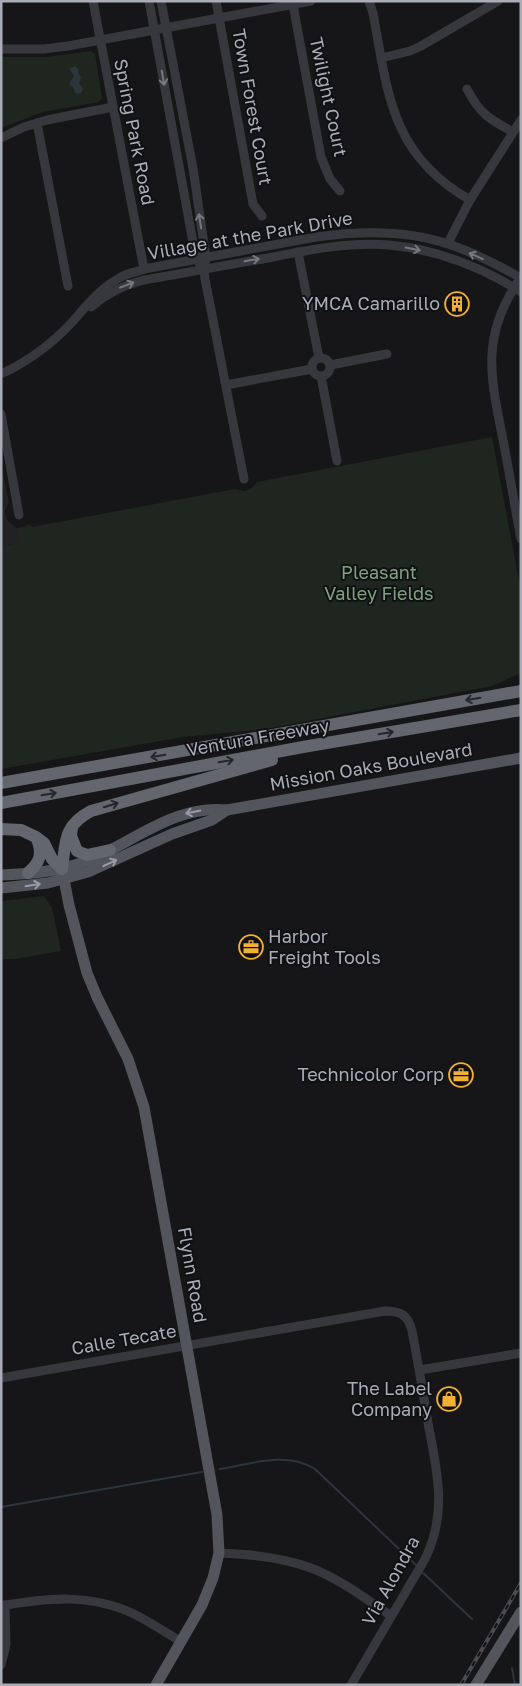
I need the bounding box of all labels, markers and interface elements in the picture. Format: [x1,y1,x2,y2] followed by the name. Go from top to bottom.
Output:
[228,27,278,187] street label: Town Forest Court
[306,35,352,159] street label: Twilight Court
[110,57,160,207] street label: Spring Park Road
[158,70,168,86] one-way arrow
[146,206,354,264] street label: Village at the Park Drive
[195,214,205,230] one-way arrow
[404,245,420,255] one-way arrow
[469,250,484,260] one-way arrow
[244,255,260,265] one-way arrow
[119,280,134,289] one-way arrow
[444,291,470,317] building icon: YMCA Camarillo
[302,292,440,314] place label: YMCA Camarillo
[324,561,434,604] park label: Pleasant Valley Fields
[465,695,481,705] one-way arrow
[185,714,331,760] street label: Ventura Freeway
[377,728,393,738] one-way arrow
[268,737,474,795] street label: Mission Oaks Boulevard
[150,751,166,761] one-way arrow
[218,756,234,766] one-way arrow
[41,789,57,799] one-way arrow
[102,800,118,810] one-way arrow
[186,808,202,818] one-way arrow
[102,858,117,867] one-way arrow
[24,880,40,890] one-way arrow
[268,925,381,968] place label: Harbor Freight Tools
[238,934,264,960] office icon: Harbor Freight Tools
[448,1062,474,1088] office icon: Technicolor Corp
[298,1063,444,1085] place label: Technicolor Corp
[174,1225,212,1324] street label: Flynn Road
[70,1319,178,1359] street label: Calle Tecate
[347,1377,432,1420] place label: The Label Company
[436,1386,462,1412] shop icon: The Label Company
[357,1532,424,1629] street label: Via Alondra

